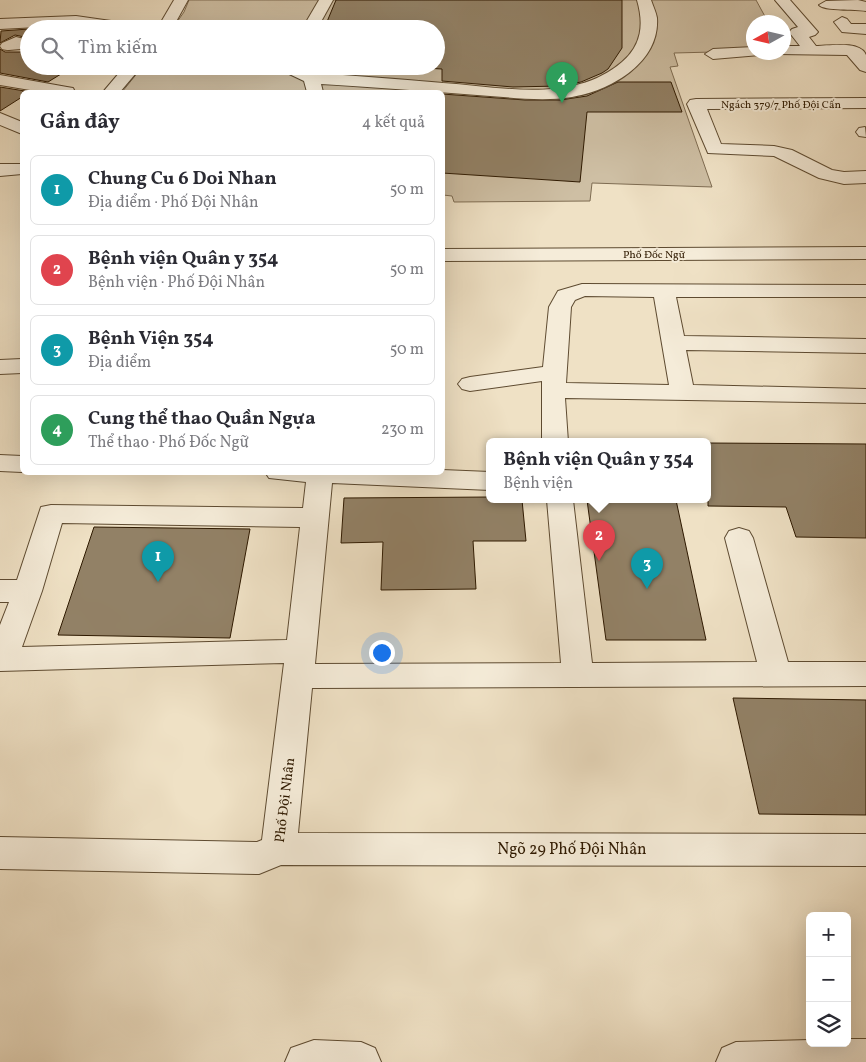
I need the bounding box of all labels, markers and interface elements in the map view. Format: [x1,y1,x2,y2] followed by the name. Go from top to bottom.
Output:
[746,15,791,60] north arrow
[20,20,445,75] search box
[38,34,66,62] icon: search
[78,35,158,61] text: Tìm kiếm
[546,62,578,103] pin: 4
[721,98,841,113] street label: Ngách 379/7 Phố Đội Cấn
[40,108,120,137] text: Gần đây
[362,112,425,134] text: 4 kết quả
[88,166,277,192] text: Chung Cu 6 Doi Nhan
[54,179,60,201] text: 1
[390,179,424,201] text: 50 m
[88,192,258,214] text: Địa điểm · Phố Đội Nhân
[88,246,279,272] text: Bệnh viện Quân y 354
[623,248,685,263] street label: Phố Đốc Ngữ
[53,259,61,281] text: 2
[390,259,424,281] text: 50 m
[88,272,265,294] text: Bệnh viện · Phố Đội Nhân
[88,326,214,352] text: Bệnh Viện 354
[53,339,61,361] text: 3
[390,339,424,361] text: 50 m
[88,352,151,374] text: Địa điểm
[88,406,316,432] text: Cung thể thao Quần Ngựa
[52,419,62,441] text: 4
[381,419,424,441] text: 230 m
[88,432,249,454] text: Thể thao · Phố Đốc Ngữ
[486,438,711,503] popup
[503,447,694,473] text: Bệnh viện Quân y 354
[503,473,573,495] text: Bệnh viện
[583,520,615,561] pin: 2
[142,541,174,582] pin: 1
[631,548,663,589] pin: 3
[369,640,395,666] your location
[271,757,300,844] street label: Phố Đội Nhân
[497,839,647,861] street label: Ngõ 29 Phố Đội Nhân
[806,912,851,1047] map controls
[806,912,851,957] button: +
[806,957,851,1002] button: −
[806,1002,851,1047] button: layers

